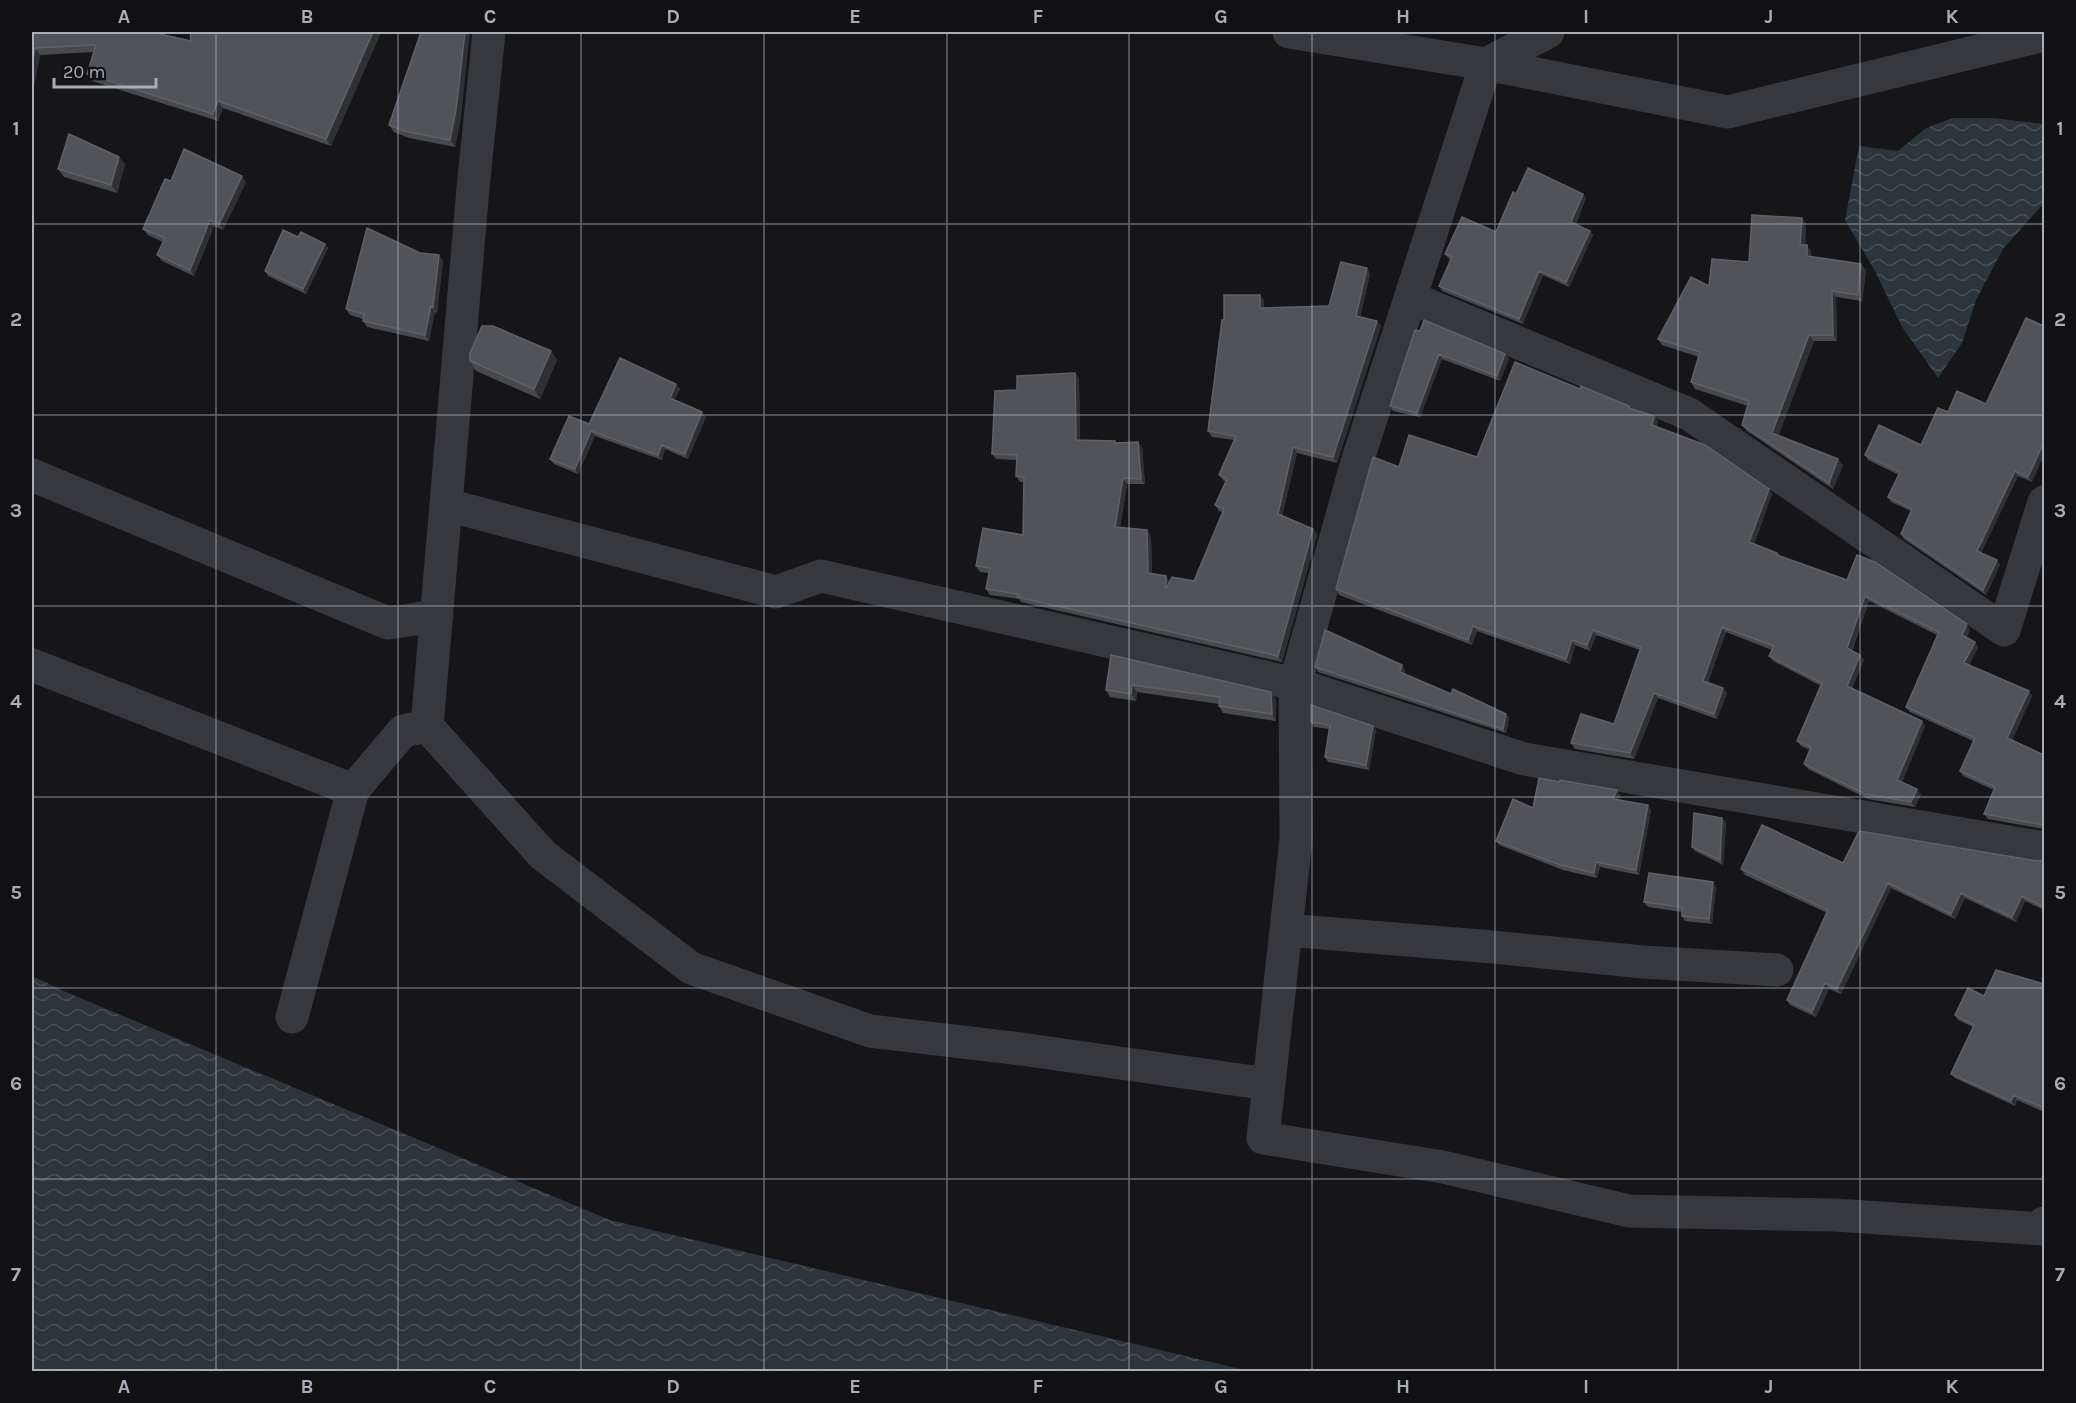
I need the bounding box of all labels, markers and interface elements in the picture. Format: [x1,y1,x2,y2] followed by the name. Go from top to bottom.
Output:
[118,5,131,28] text: A
[301,5,313,28] text: B
[484,5,496,28] text: C
[666,5,680,28] text: D
[849,5,861,28] text: E
[1033,5,1044,28] text: F
[1214,5,1228,28] text: G
[1396,5,1410,28] text: H
[1583,5,1589,28] text: I
[1765,5,1773,28] text: J
[1945,5,1959,28] text: K
[54,51,156,89] scale bar
[63,61,105,83] text: 20 m
[12,117,20,140] text: 1
[2056,117,2064,140] text: 1
[10,308,22,331] text: 2
[2054,308,2066,331] text: 2
[10,499,22,522] text: 3
[2054,499,2066,522] text: 3
[10,690,22,713] text: 4
[2054,690,2066,713] text: 4
[10,881,22,904] text: 5
[2054,881,2066,904] text: 5
[10,1072,22,1095] text: 6
[2054,1072,2066,1095] text: 6
[11,1263,21,1286] text: 7
[2055,1263,2065,1286] text: 7
[118,1375,131,1398] text: A
[301,1375,313,1398] text: B
[484,1375,496,1398] text: C
[666,1375,680,1398] text: D
[849,1375,861,1398] text: E
[1033,1375,1044,1398] text: F
[1214,1375,1228,1398] text: G
[1396,1375,1410,1398] text: H
[1583,1375,1589,1398] text: I
[1765,1375,1773,1398] text: J
[1945,1375,1959,1398] text: K

